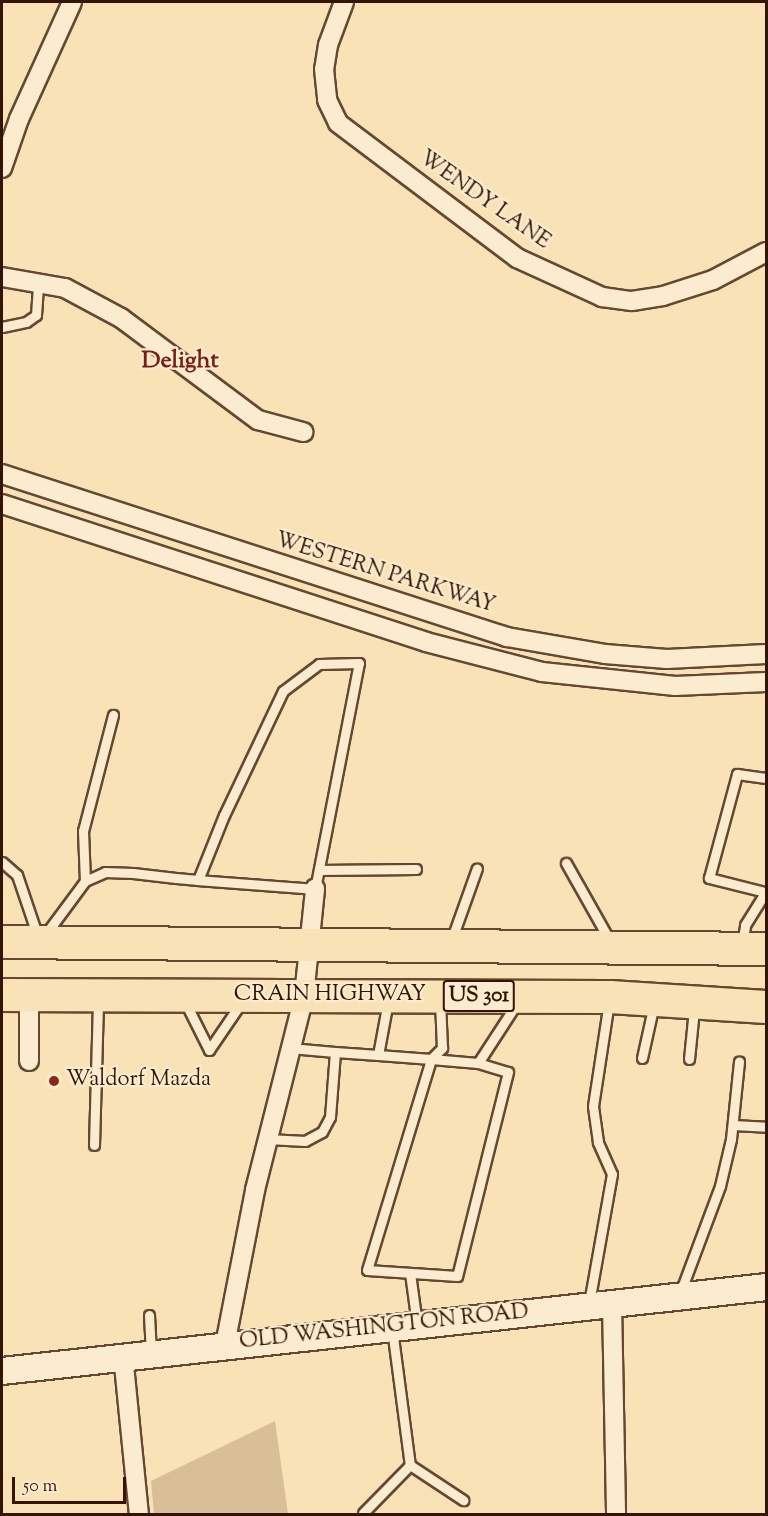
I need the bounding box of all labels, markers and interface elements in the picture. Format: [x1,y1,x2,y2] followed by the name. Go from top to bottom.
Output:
[413,146,555,256] street label: WENDY LANE
[141,348,219,376] district label: Delight
[272,528,498,620] street label: WESTERN PARKWAY
[442,978,516,1014] road number: US 301
[234,983,426,1009] street label: CRAIN HIGHWAY
[66,1068,211,1094] place label: Waldorf Mazda
[47,1074,61,1088] marker: Waldorf Mazda
[238,1300,530,1356] street label: OLD WASHINGTON ROAD
[15,1465,129,1503] scale bar
[23,1474,57,1500] text: 50 m

